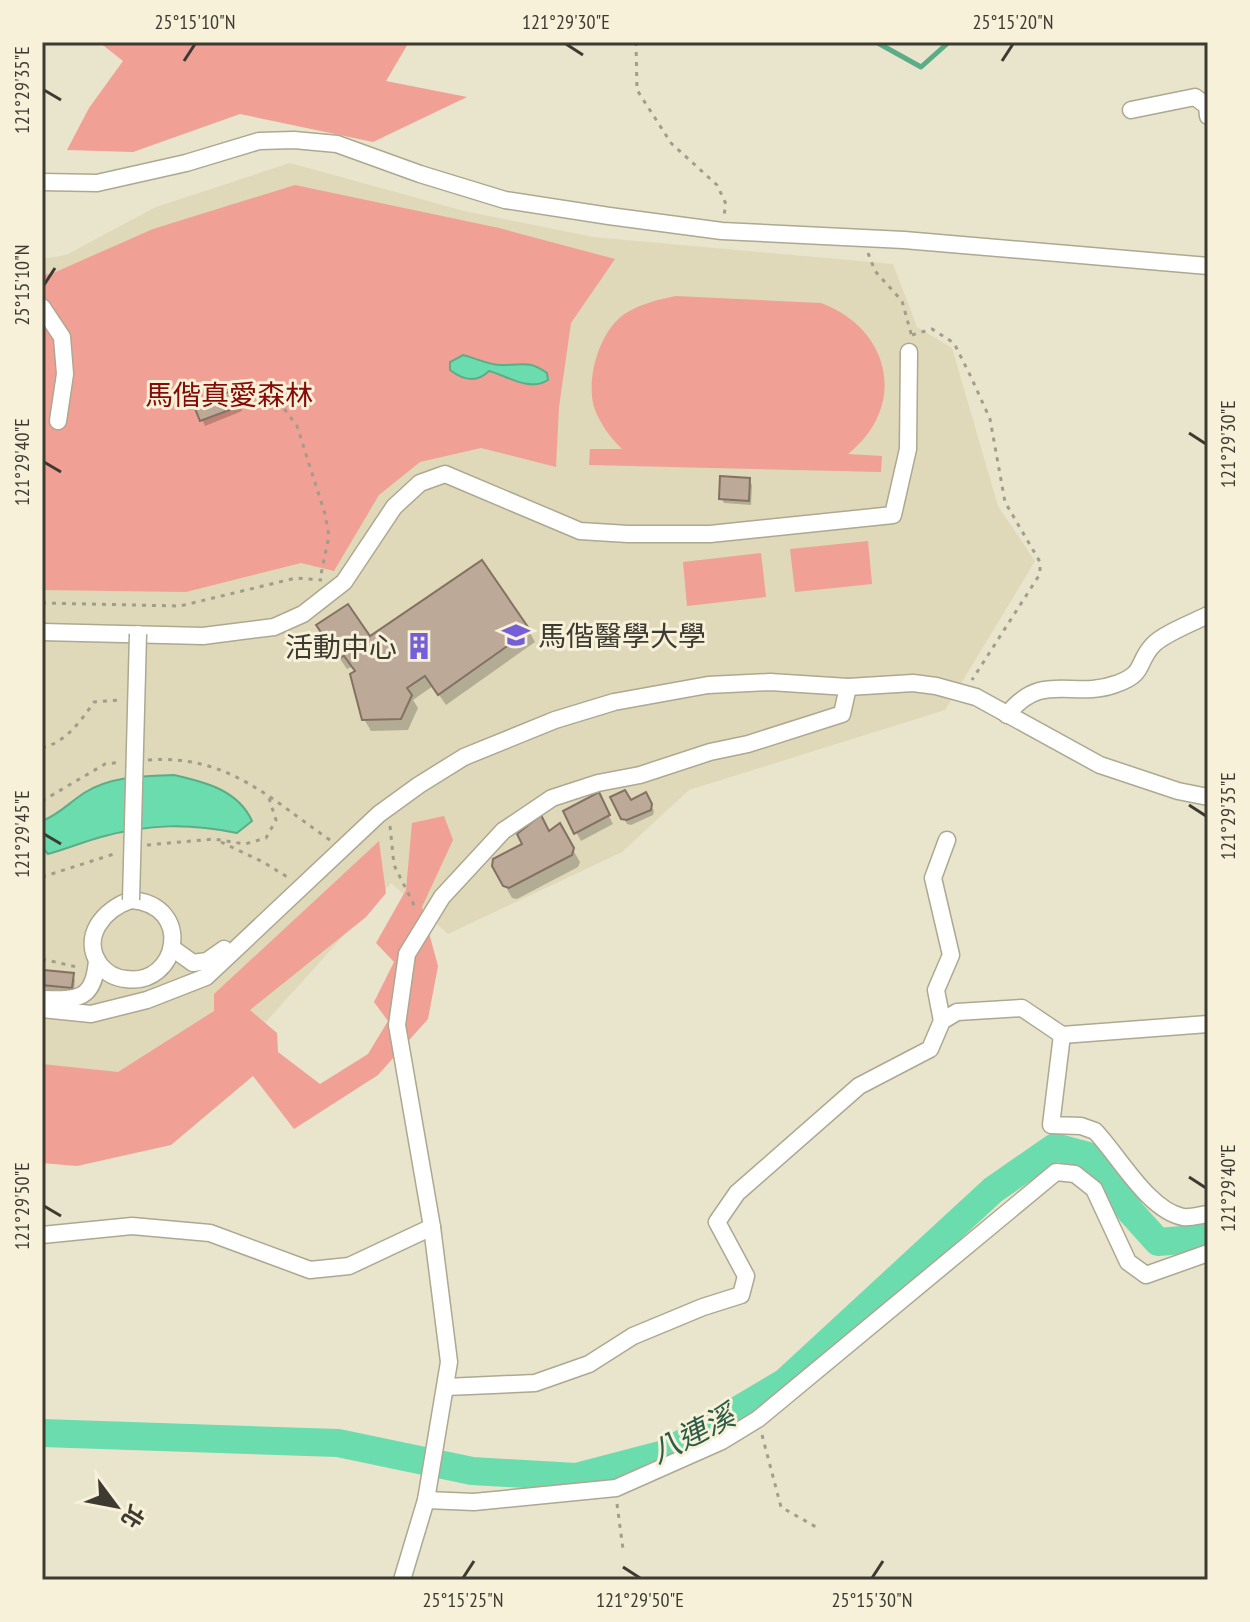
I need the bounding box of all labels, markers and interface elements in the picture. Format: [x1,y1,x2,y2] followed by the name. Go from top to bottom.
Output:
[155,9,235,35] text: 25°15'10"N
[522,9,610,35] text: 121°29'30"E
[973,9,1053,35] text: 25°15'20"N
[9,46,35,134] text: 121°29'35"E
[9,245,35,325] text: 25°15'10"N
[145,376,313,413] park label: 馬偕真愛森林
[1215,400,1241,488] text: 121°29'30"E
[9,418,35,506] text: 121°29'40"E
[538,617,706,654] place label: 馬偕醫學大學
[501,620,531,650] school or university icon: 馬偕醫學大學
[285,628,397,665] place label: 活動中心
[404,631,434,661] building icon: 活動中心
[1215,772,1241,860] text: 121°29'35"E
[9,790,35,878] text: 121°29'45"E
[1215,1144,1241,1232] text: 121°29'40"E
[9,1162,35,1250] text: 121°29'50"E
[643,1393,745,1471] water label: 八連溪
[76,1466,156,1546] north arrow
[115,1500,151,1533] text: 北
[423,1587,503,1613] text: 25°15'25"N
[596,1587,684,1613] text: 121°29'50"E
[832,1587,912,1613] text: 25°15'30"N

